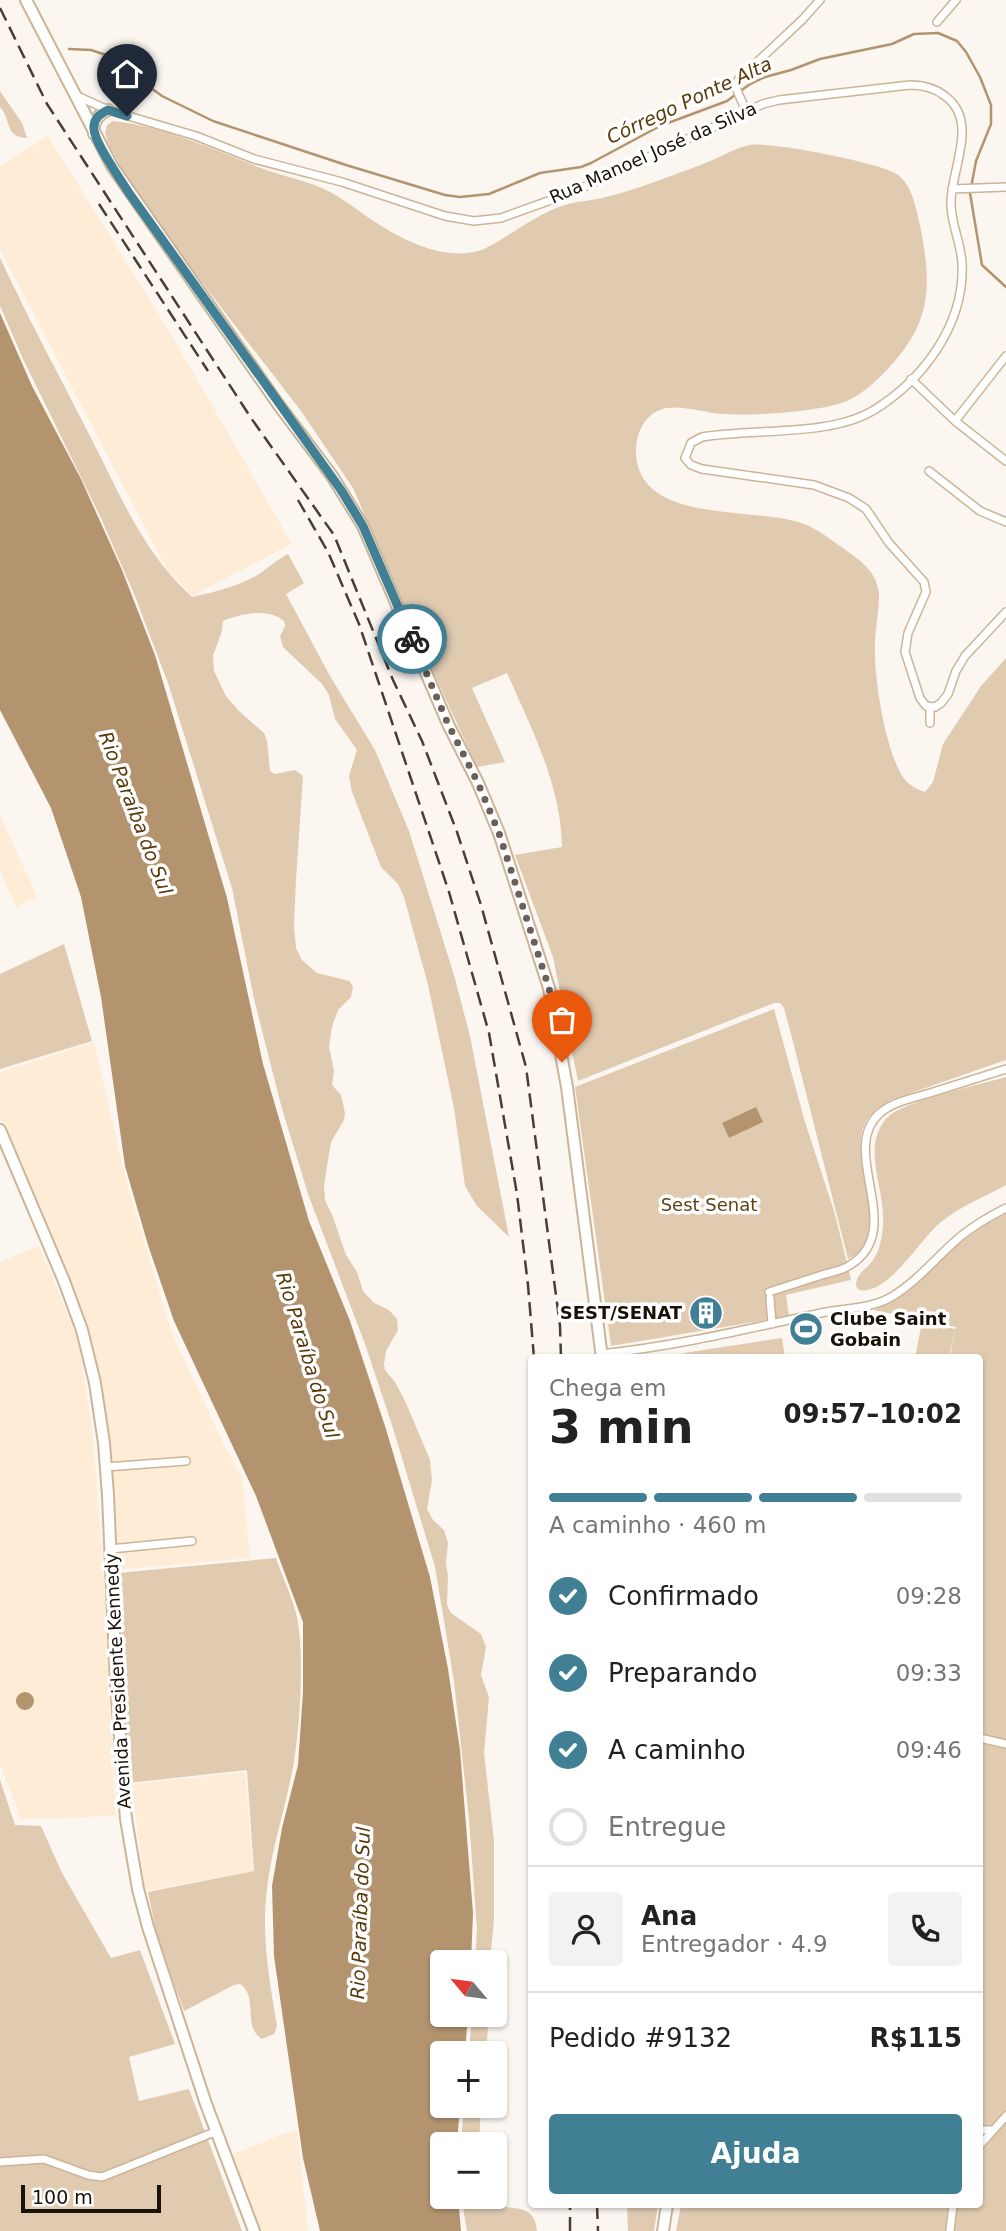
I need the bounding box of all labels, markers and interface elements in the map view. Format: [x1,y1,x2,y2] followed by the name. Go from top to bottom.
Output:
[97,44,157,116] pin
[603,52,775,148] water label: Córrego Ponte Alta
[108,55,146,93] icon: home
[546,97,760,208] street label: Rua Manoel José da Silva
[377,604,447,674] courier
[393,620,431,658] icon: bike
[95,728,177,898] water label: Rio Paraíba do Sul
[532,990,592,1062] pin
[543,1001,581,1039] icon: bag
[661,1194,757,1215] park label: Sest Senat
[272,1269,344,1442] water label: Rio Paraíba do Sul
[687,1294,725,1332] building icon: SEST/SENAT
[560,1302,683,1323] place label: SEST/SENAT
[830,1308,947,1350] place label: Clube Saint Gobain
[787,1310,825,1348] sports icon: Clube Saint Gobain
[549,1375,666,1401] text: Chega em
[783,1399,962,1429] text: 09:57–10:02
[549,1400,693,1454] text: 3 min
[549,1512,766,1538] text: A caminho · 460 m
[100,1552,135,1810] street label: Avenida Presidente Kennedy
[549,1577,587,1615] icon: check
[608,1581,759,1611] text: Confirmado
[896,1583,962,1609] text: 09:28
[549,1654,587,1692] icon: check
[608,1658,757,1688] text: Preparando
[896,1660,962,1686] text: 09:33
[549,1731,587,1769] icon: check
[608,1735,746,1765] text: A caminho
[896,1737,962,1763] text: 09:46
[608,1812,726,1842] text: Entregue
[346,1826,374,2000] water label: Rio Paraíba do Sul
[549,1892,623,1966] button: person
[888,1892,962,1966] button: phone
[641,1901,697,1931] text: Ana
[641,1931,828,1957] text: Entregador · 4.9
[430,1950,508,2026] north arrow
[430,1950,507,2209] map controls
[549,2023,732,2053] text: Pedido #9132
[870,2023,962,2053] text: R$115
[430,2041,507,2118] button: +
[549,2114,962,2194] button: Ajuda
[430,2132,507,2209] button: −
[21,2182,161,2214] scale bar
[32,2186,93,2208] text: 100 m

